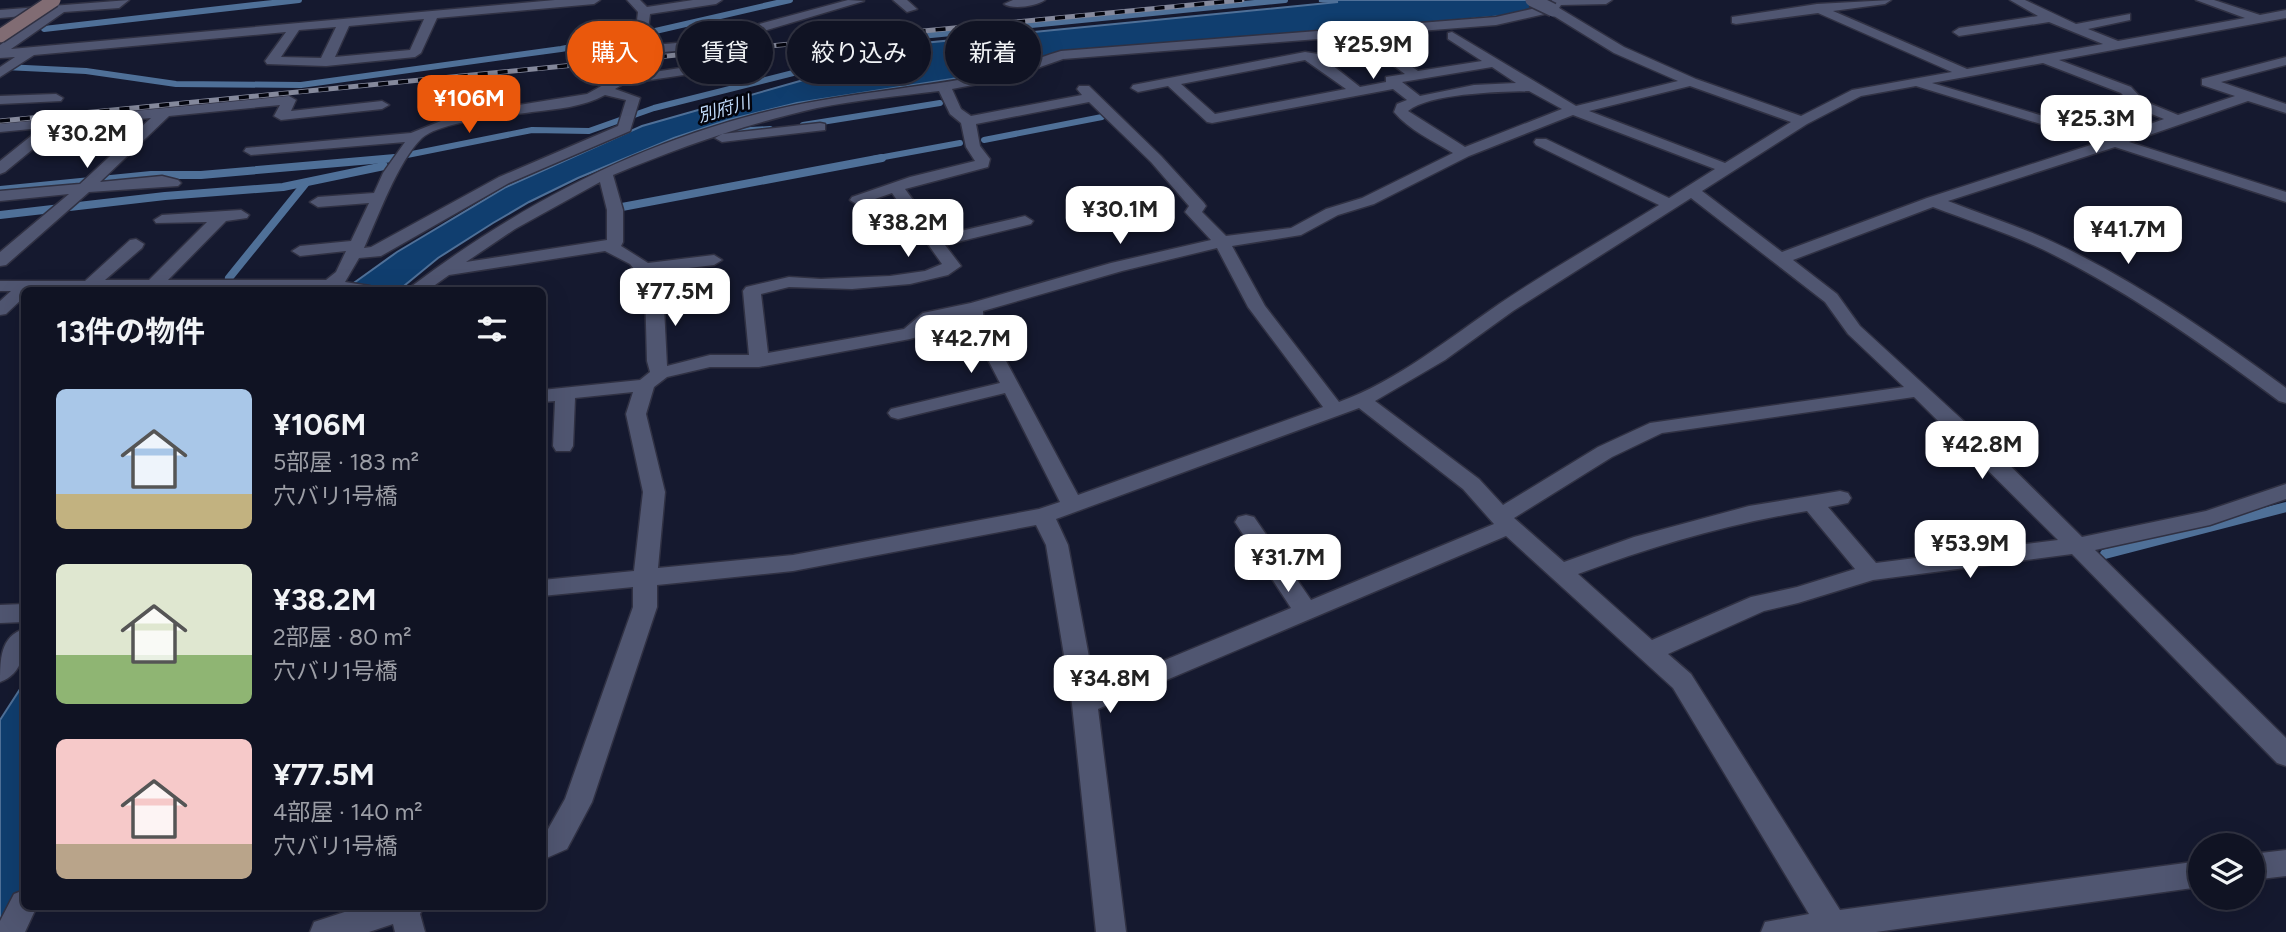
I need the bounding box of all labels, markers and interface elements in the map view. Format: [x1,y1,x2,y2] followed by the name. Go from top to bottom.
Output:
[567,21,663,84] chip: 購入
[677,21,773,84] chip: 賃貸
[787,21,931,84] chip: 絞り込み
[945,21,1041,84] chip: 新着
[1316,22,1430,81] pin: ¥25.9M
[1333,30,1413,58] text: ¥25.9M
[420,76,518,135] pin: ¥106M
[433,84,505,112] text: ¥106M
[695,90,755,127] water label: 別府川
[2039,96,2153,155] pin: ¥25.3M
[2057,104,2135,132] text: ¥25.3M
[30,110,144,170] pin: ¥30.2M
[47,119,127,147] text: ¥30.2M
[1063,187,1177,246] pin: ¥30.1M
[1082,195,1158,223] text: ¥30.1M
[851,200,965,259] pin: ¥38.2M
[2071,206,2185,266] pin: ¥41.7M
[868,208,948,236] text: ¥38.2M
[2090,215,2166,243] text: ¥41.7M
[618,268,732,328] pin: ¥77.5M
[636,277,714,305] text: ¥77.5M
[473,310,511,348] icon: filters
[56,313,205,350] text: 13件の物件
[914,316,1028,375] pin: ¥42.7M
[931,324,1011,352] text: ¥42.7M
[273,406,366,443] text: ¥106M
[112,417,196,501] icon: home
[1925,421,2039,481] pin: ¥42.8M
[1941,430,2023,458] text: ¥42.8M
[273,448,419,476] text: 5部屋 · 183 m²
[273,482,398,510] text: 穴バリ1号橋
[1913,520,2027,580] pin: ¥53.9M
[1931,529,2009,557] text: ¥53.9M
[1231,534,1345,594] pin: ¥31.7M
[1251,543,1325,571] text: ¥31.7M
[273,581,376,618] text: ¥38.2M
[112,592,196,676] icon: home
[273,623,411,651] text: 2部屋 · 80 m²
[1053,656,1167,715] pin: ¥34.8M
[273,657,398,685] text: 穴バリ1号橋
[1070,664,1150,692] text: ¥34.8M
[273,756,375,793] text: ¥77.5M
[112,767,196,851] icon: home
[273,798,423,826] text: 4部屋 · 140 m²
[273,832,398,860] text: 穴バリ1号橋
[2188,833,2265,910] map controls
[2188,833,2265,910] button: layers

